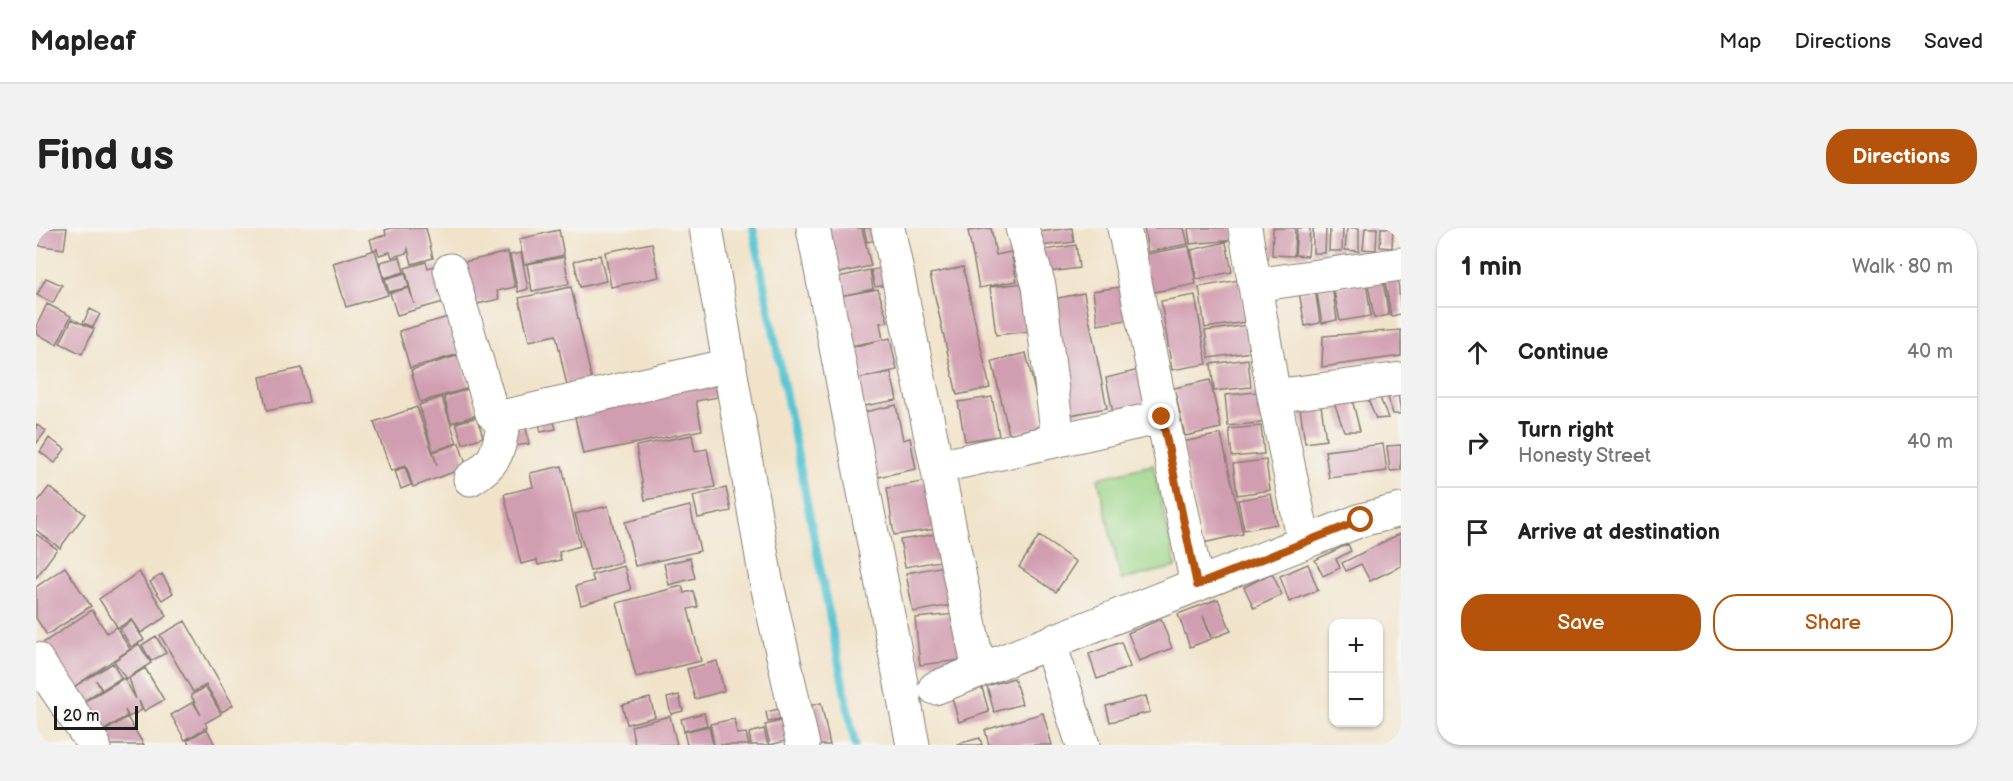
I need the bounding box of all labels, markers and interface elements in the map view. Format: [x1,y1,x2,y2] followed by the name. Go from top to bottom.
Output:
[30,25,136,58] text: Mapleaf
[1719,29,1762,54] text: Map
[1795,29,1891,54] text: Directions
[1924,29,1983,54] text: Saved
[1826,129,1977,184] button: Directions
[36,131,174,182] text: Find us
[1461,252,1522,283] text: 1 min
[1852,255,1953,279] text: Walk · 80 m
[1461,336,1494,369] icon: ahead
[1518,339,1608,366] text: Continue
[1907,340,1953,364] text: 40 m
[1148,403,1174,429] route end
[1518,417,1614,444] text: Turn right
[1461,426,1494,459] icon: right
[1907,430,1953,454] text: 40 m
[1518,444,1651,468] text: Honesty Street
[1347,506,1373,532] route start
[1461,516,1494,549] icon: arrive
[1518,519,1720,546] text: Arrive at destination
[1461,594,1701,651] button: Save
[1713,594,1953,651] button: Share
[1329,619,1383,727] map controls
[1329,619,1383,673] button: +
[1329,673,1383,727] button: −
[54,703,138,730] scale bar
[63,707,99,726] text: 20 m

